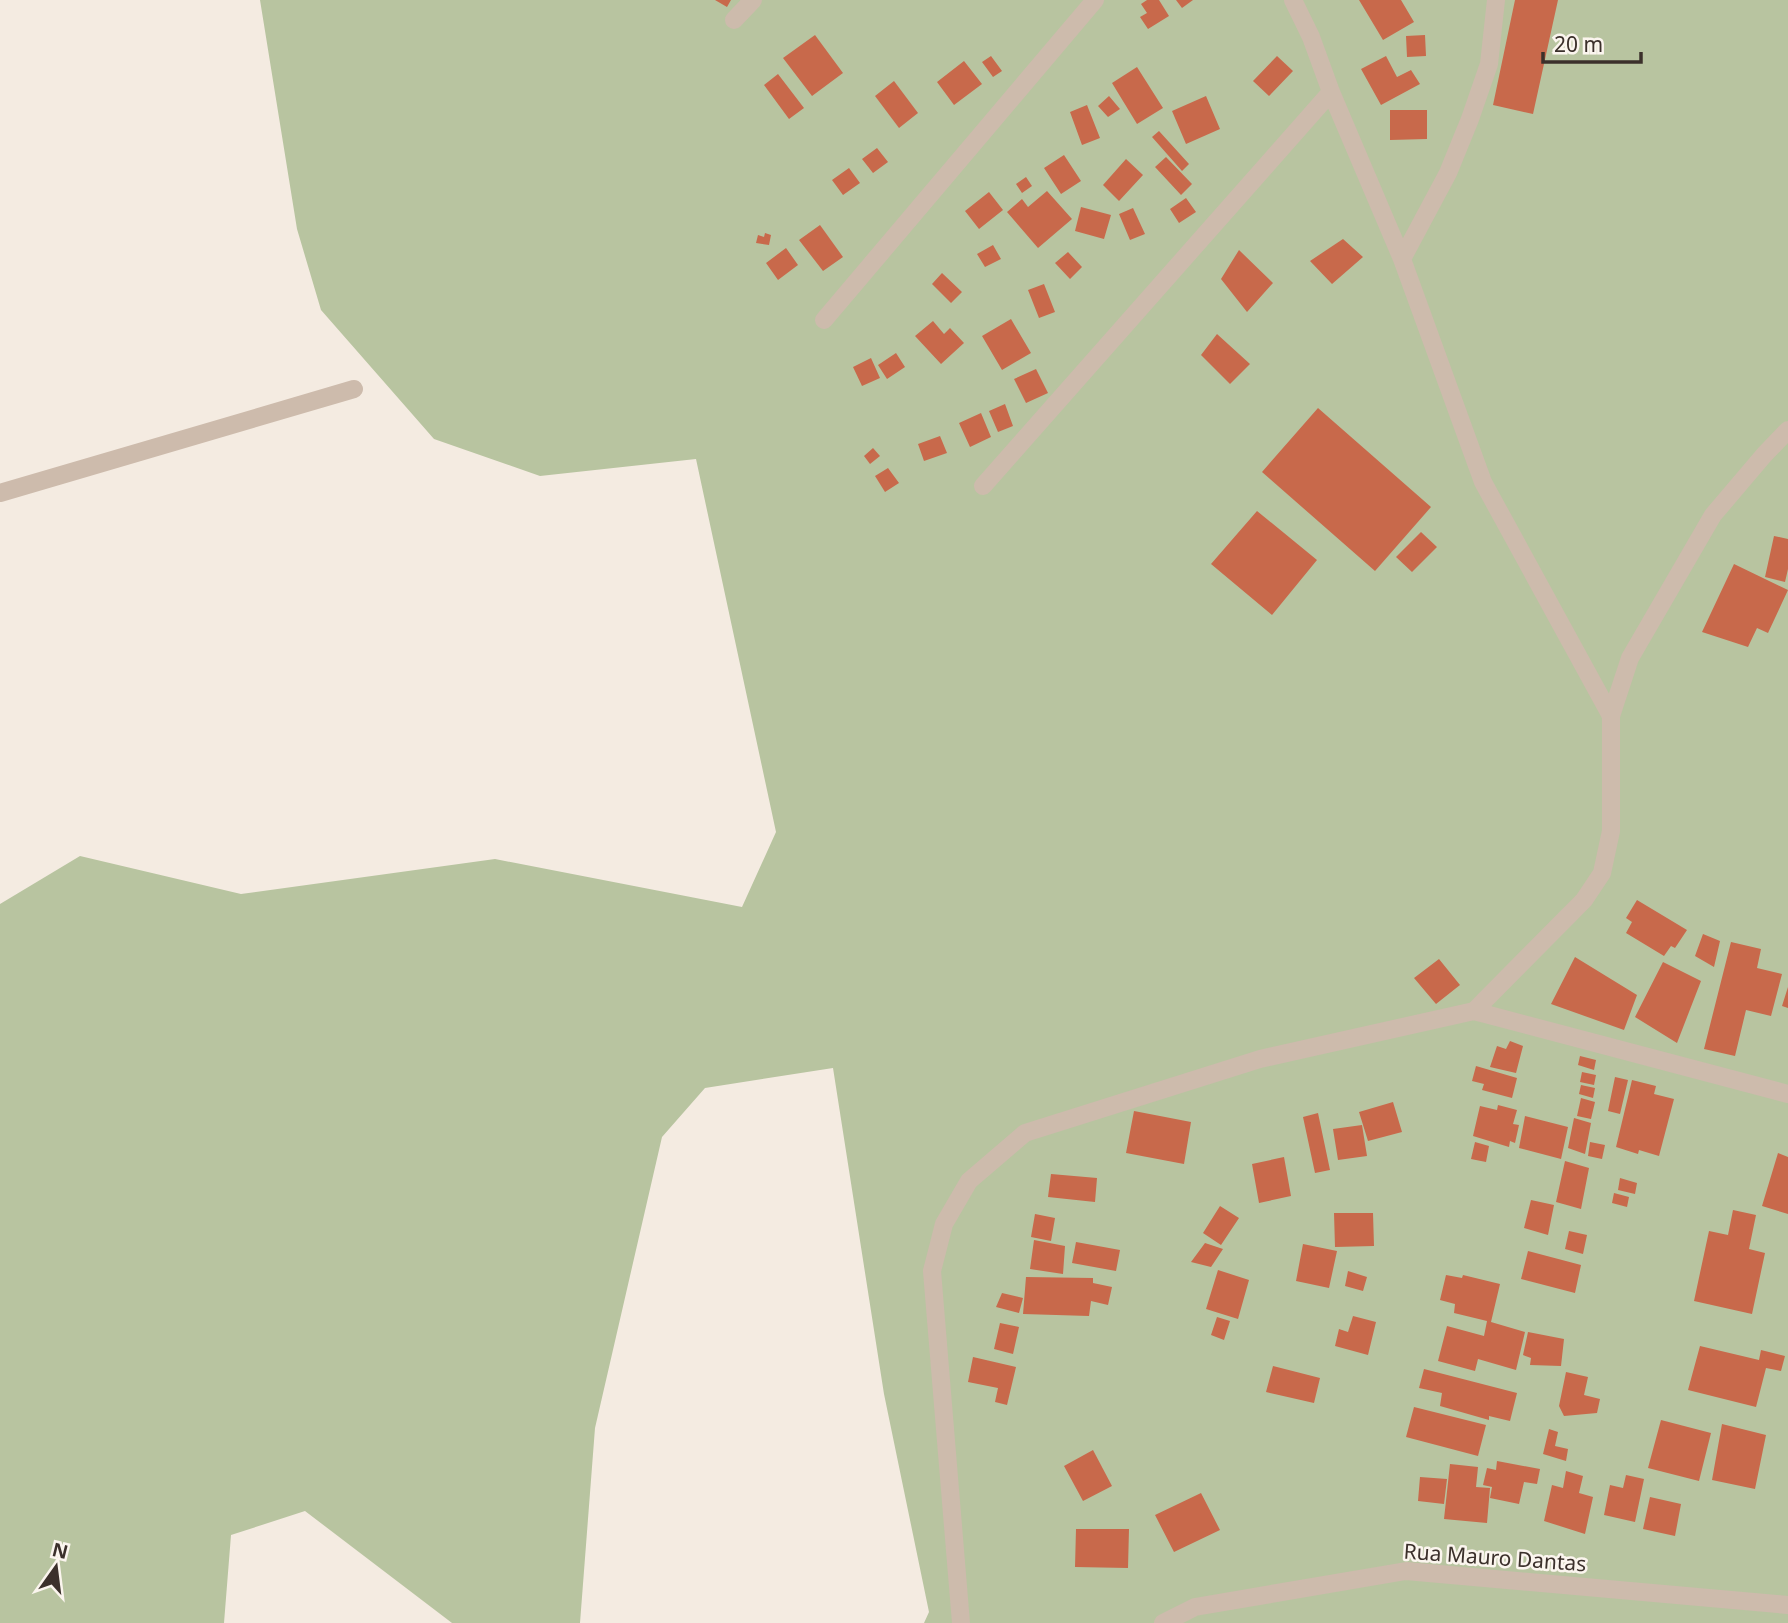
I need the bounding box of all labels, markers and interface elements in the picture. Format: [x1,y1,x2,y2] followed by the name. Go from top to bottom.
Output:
[1543,21,1641,65] scale bar
[1554,30,1603,58] text: 20 m
[21,1532,91,1602] north arrow
[49,1536,71,1565] text: N
[1403,1537,1587,1577] street label: Rua Mauro Dantas

